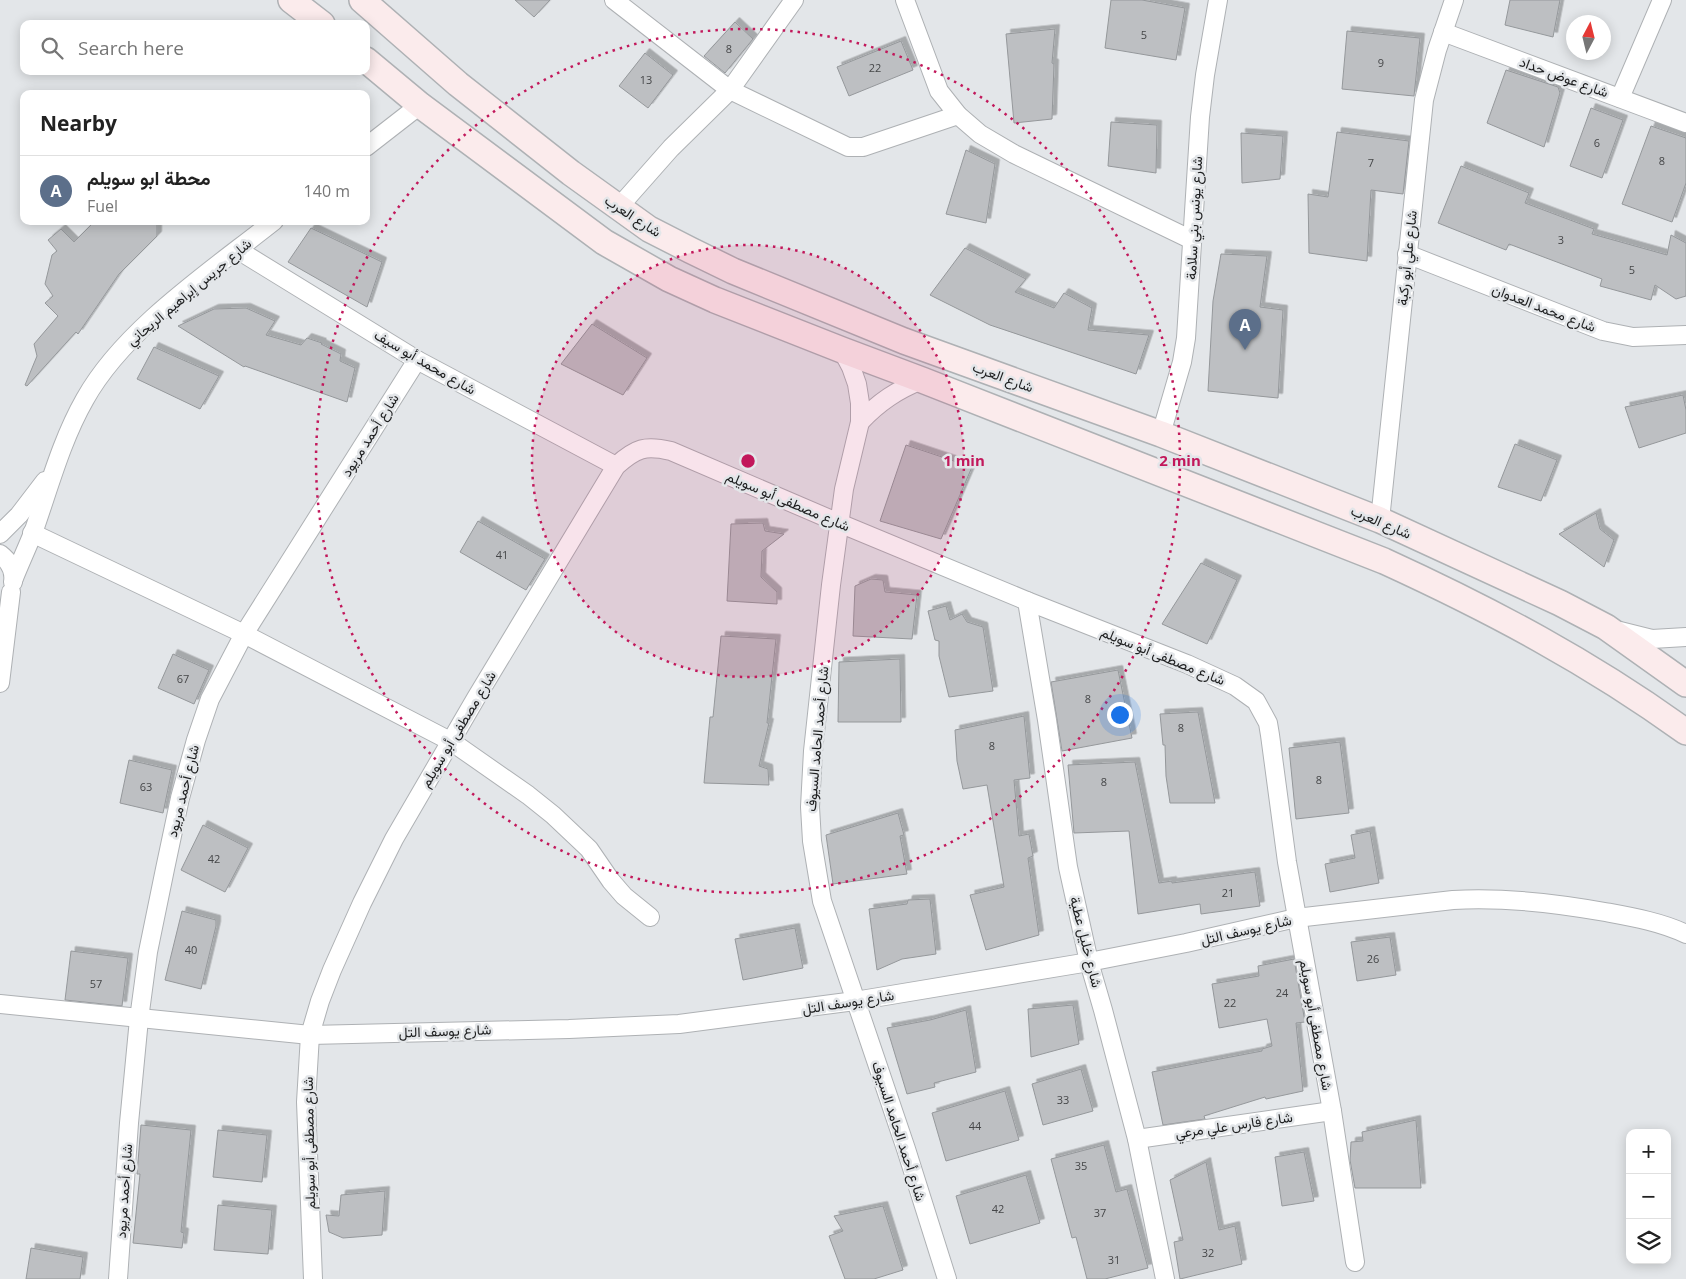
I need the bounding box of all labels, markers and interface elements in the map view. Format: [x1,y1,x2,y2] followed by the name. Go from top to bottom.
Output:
[1566,15,1611,60] north arrow
[20,20,370,75] search box
[1141,27,1147,42] house number: 5
[38,34,66,62] icon: search
[78,35,184,61] text: Search here
[726,41,732,56] house number: 8
[1516,52,1611,103] street label: شارع عوض حداد
[1378,55,1384,70] house number: 9
[869,60,881,75] house number: 22
[640,72,652,87] house number: 13
[40,109,117,137] text: Nearby
[1594,135,1600,150] house number: 6
[1659,153,1665,168] house number: 8
[1368,155,1374,170] house number: 7
[1181,156,1209,280] street label: شارع يونس بني سلامة
[87,165,210,191] text: محطة ابو سويلم
[50,180,62,202] text: A
[304,180,350,202] text: 140 m
[600,190,665,243] street label: شارع العرب
[87,195,118,217] text: Fuel
[1392,210,1424,307] street label: شارع علي أبو ركبة
[1558,232,1564,247] house number: 3
[122,234,257,352] street label: شارع جريس إبراهيم الريحاني
[1629,262,1635,277] house number: 5
[1489,279,1599,338] street label: شارع محمد العدوان
[1229,309,1261,350] pin: A
[370,325,479,400] street label: شارع محمد أبو سيف
[969,357,1036,398] street label: شارع العرب
[336,390,404,481] street label: شارع أحمد مريود
[943,450,985,470] text: 1 min
[1159,450,1201,470] text: 2 min
[739,452,757,470] centre of rings
[723,466,853,537] street label: شارع مصطفى أبو سويلم
[1347,500,1414,545] street label: شارع العرب
[496,547,508,562] house number: 41
[1097,622,1228,691] street label: شارع مصطفى أبو سويلم
[801,665,834,813] street label: شارع أحمد الحامد السيوف
[415,667,502,792] street label: شارع مصطفى أبو سويلم
[177,671,189,686] house number: 67
[1085,691,1091,706] house number: 8
[1107,702,1133,728] your location
[1178,720,1184,735] house number: 8
[989,738,995,753] house number: 8
[162,743,205,839] street label: شارع أحمد مريود
[1316,772,1322,787] house number: 8
[1101,774,1107,789] house number: 8
[140,779,152,794] house number: 63
[208,851,220,866] house number: 42
[1222,885,1234,900] house number: 21
[1064,894,1107,990] street label: شارع خليل عطية
[1199,910,1294,951] street label: شارع يوسف التل
[185,942,197,957] house number: 40
[1367,951,1379,966] house number: 26
[1294,958,1337,1092] street label: شارع مصطفى أبو سويلم
[90,976,102,991] house number: 57
[801,985,896,1020] street label: شارع يوسف التل
[1276,985,1289,1000] house number: 24
[1224,995,1236,1010] house number: 22
[398,1019,492,1044] street label: شارع يوسف التل
[866,1059,931,1204] street label: شارع أحمد الحامد السيوف
[298,1077,321,1209] street label: شارع مصطفى أبو سويلم
[1057,1092,1069,1107] house number: 33
[1174,1107,1294,1145] street label: شارع فارس علي مرعي
[969,1118,982,1133] house number: 44
[1626,1129,1671,1264] map controls
[1626,1129,1671,1174] button: +
[111,1143,138,1239] street label: شارع أحمد مريود
[1075,1158,1087,1173] house number: 35
[1626,1174,1671,1219] button: −
[992,1201,1004,1216] house number: 42
[1094,1205,1106,1220] house number: 37
[1626,1219,1671,1264] button: layers
[1202,1245,1214,1260] house number: 32
[1108,1252,1120,1267] house number: 31

